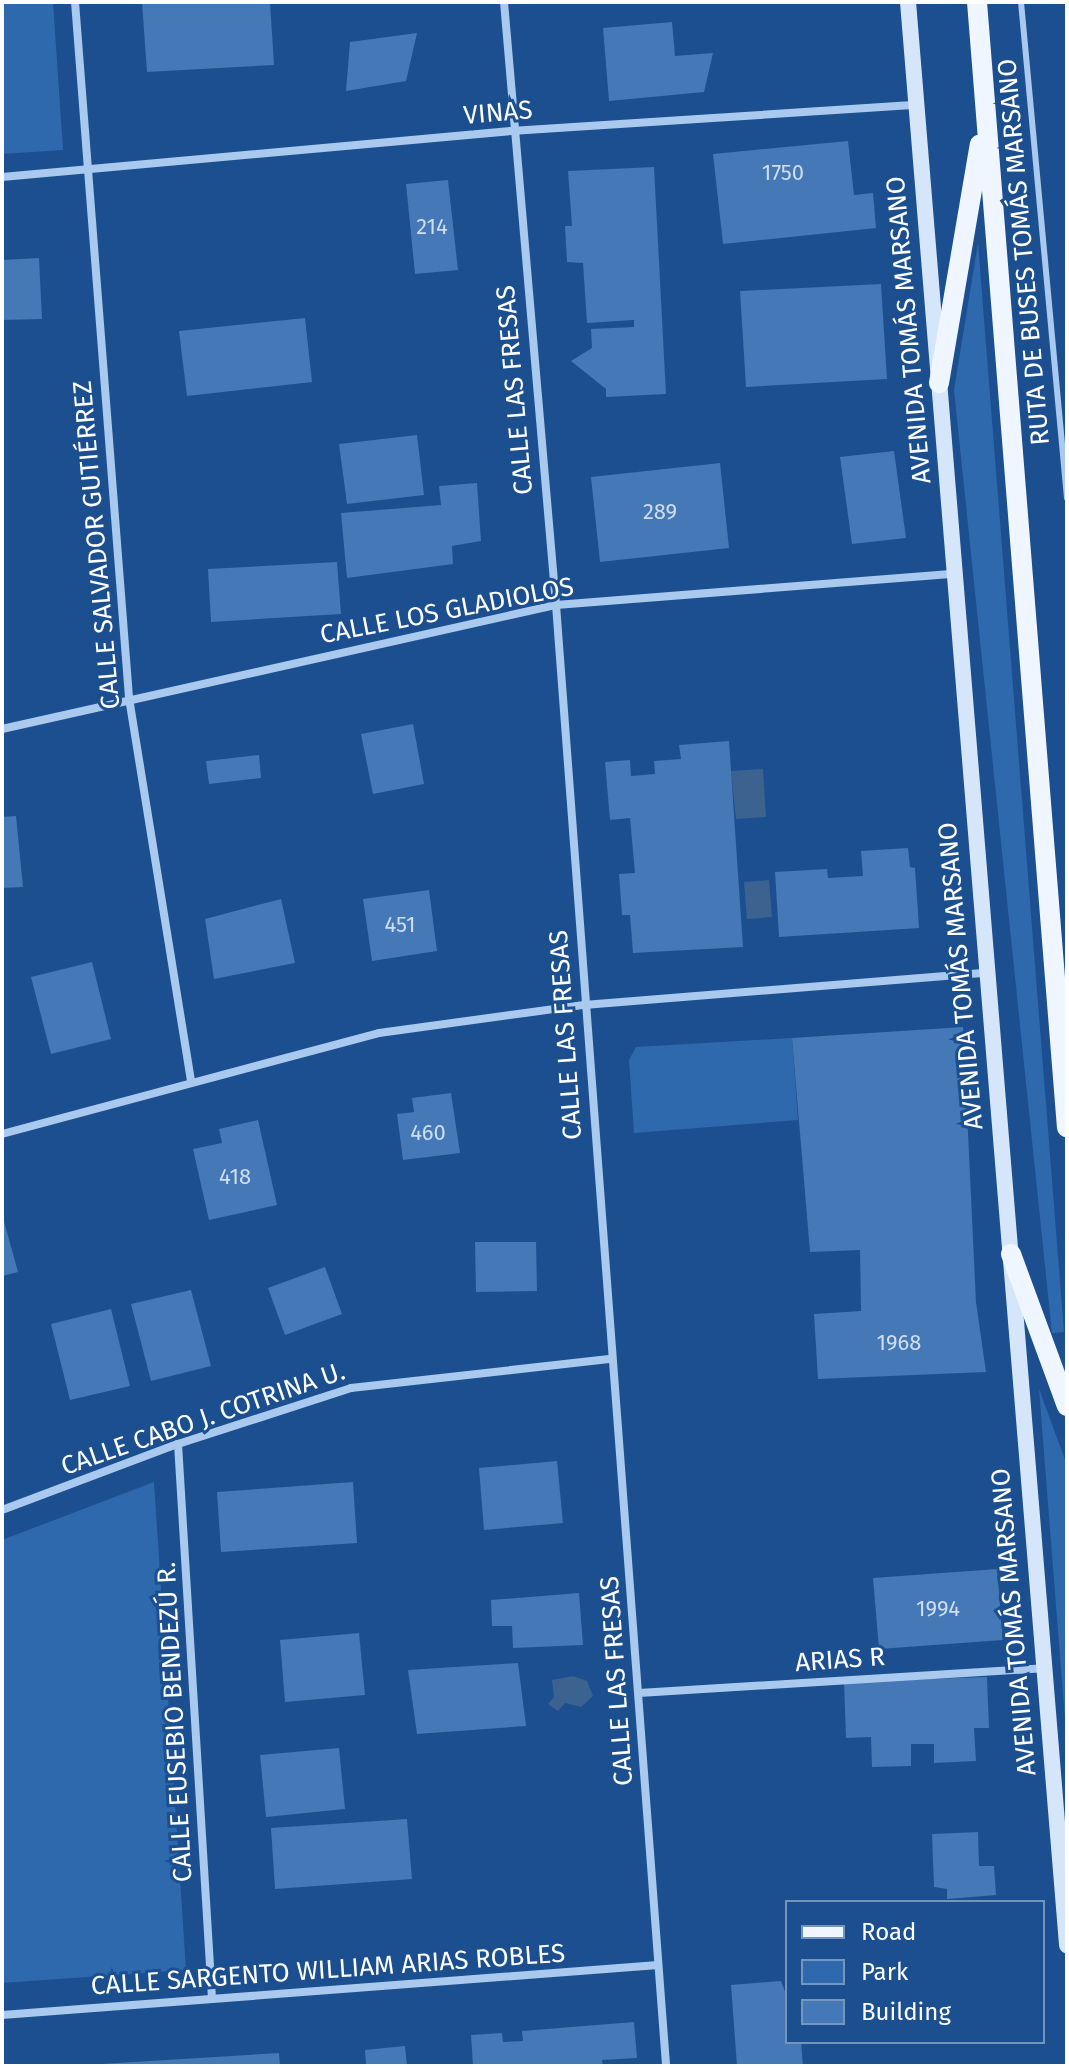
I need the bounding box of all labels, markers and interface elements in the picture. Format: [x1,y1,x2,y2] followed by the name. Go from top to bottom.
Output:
[992,57,1056,447] street label: RUTA DE BUSES TOMÁS MARSANO
[462,94,534,132] street label: VINAS
[762,160,804,186] house number: 1750
[880,175,938,485] street label: AVENIDA TOMÁS MARSANO
[416,214,448,240] house number: 214
[490,284,540,496] street label: CALLE LAS FRESAS
[67,379,127,711] street label: CALLE SALVADOR GUTIÉRREZ
[643,499,677,525] house number: 289
[318,571,576,651] street label: CALLE LOS GLADIOLOS
[932,821,990,1131] street label: AVENIDA TOMÁS MARSANO
[385,912,415,938] house number: 451
[543,929,589,1141] street label: CALLE LAS FRESAS
[410,1120,446,1146] house number: 460
[219,1164,251,1190] house number: 418
[877,1330,921,1356] house number: 1968
[57,1356,349,1482] street label: CALLE CABO J. COTRINA U.
[985,1467,1043,1777] street label: AVENIDA TOMÁS MARSANO
[151,1561,199,1883] street label: CALLE EUSEBIO BENDEZÚ R.
[594,1575,640,1787] street label: CALLE LAS FRESAS
[916,1596,960,1622] house number: 1994
[794,1641,886,1679] street label: ARIAS R
[785,1900,1045,2044] legend
[861,1918,916,1946] text: Road
[90,1938,566,2002] street label: CALLE SARGENTO WILLIAM ARIAS ROBLES
[861,1958,908,1986] text: Park
[861,1998,951,2026] text: Building

